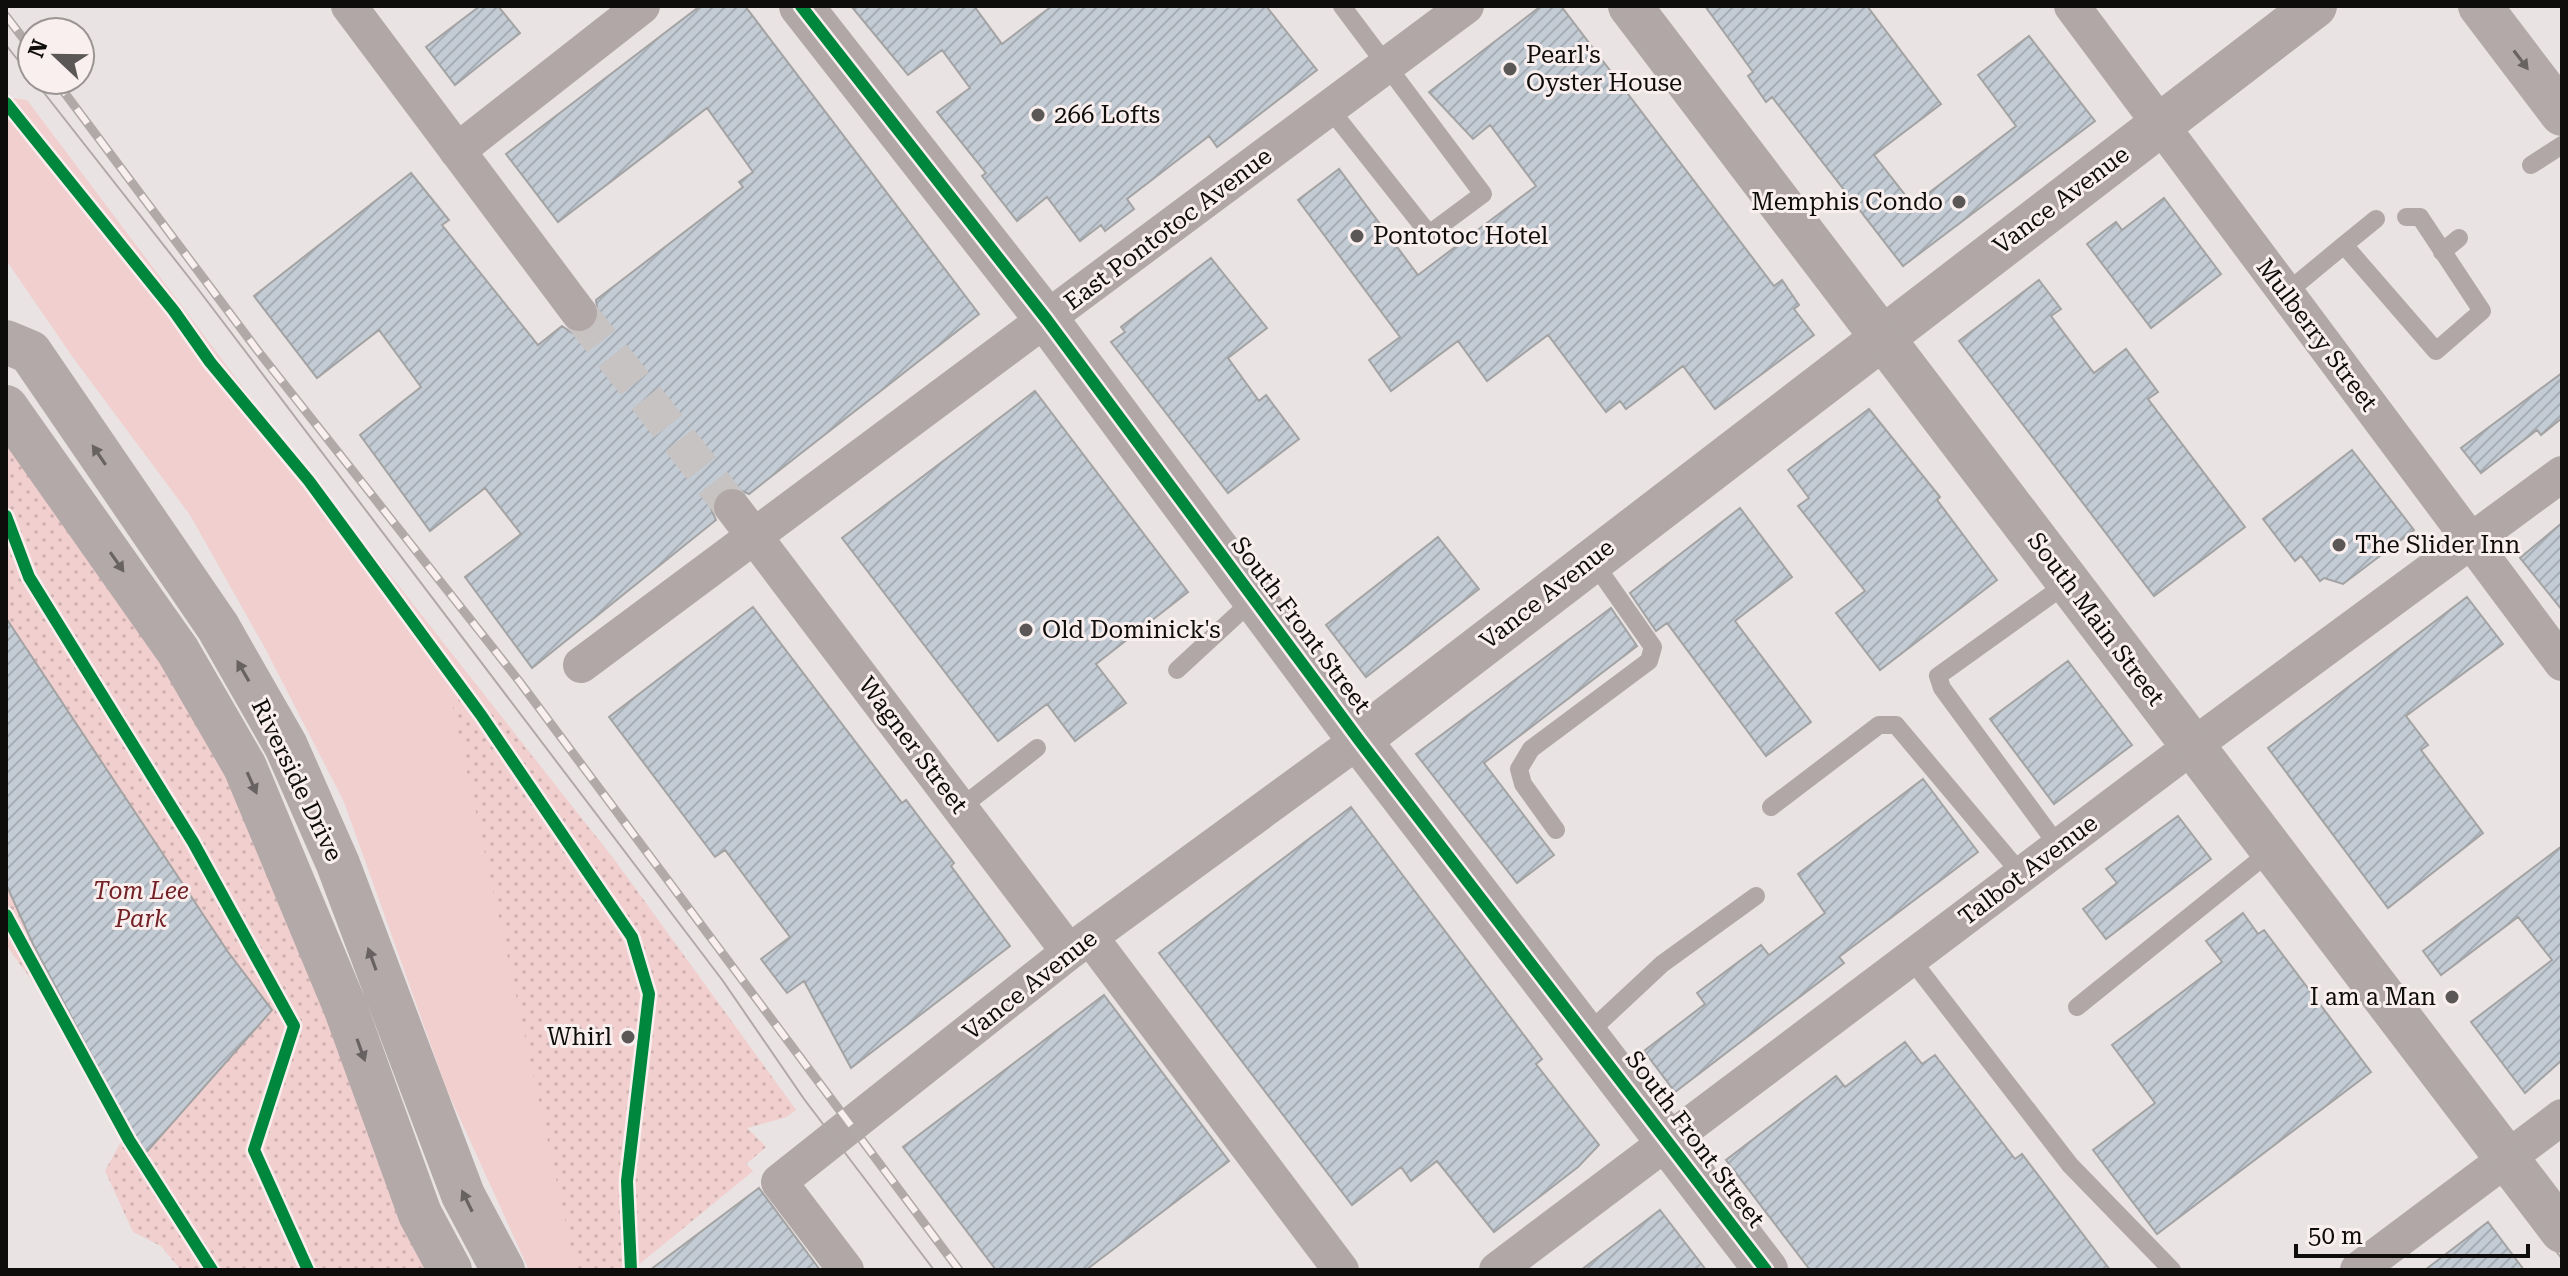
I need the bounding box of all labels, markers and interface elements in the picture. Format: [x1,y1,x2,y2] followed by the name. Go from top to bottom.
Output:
[16,16,96,96] north arrow
[23,36,53,61] text: N
[1526,41,1682,97] place label: Pearl's Oyster House
[2512,50,2528,70] one-way arrow
[1501,60,1519,78] marker: Pearl's Oyster House
[1054,101,1160,129] place label: 266 Lofts
[1029,106,1047,124] marker: 266 Lofts
[1988,140,2134,260] street label: Vance Avenue
[1059,142,1277,316] street label: East Pontotoc Avenue
[1751,188,1943,216] place label: Memphis Condo
[1950,193,1968,211] marker: Memphis Condo
[1373,222,1548,250] place label: Pontotoc Hotel
[1348,227,1366,245] marker: Pontotoc Hotel
[2251,253,2383,417] street label: Mulberry Street
[91,445,106,466] one-way arrow
[2022,527,2170,711] street label: South Main Street
[1226,531,1376,719] street label: South Front Street
[2355,531,2520,559] place label: The Slider Inn
[1474,533,1620,655] street label: Vance Avenue
[2330,536,2348,554] marker: The Slider Inn
[109,551,124,572] one-way arrow
[1042,616,1221,644] place label: Old Dominick's
[1017,621,1035,639] marker: Old Dominick's
[236,660,250,682] one-way arrow
[853,671,973,819] street label: Wagner Street
[246,694,348,866] street label: Riverside Drive
[245,772,259,795] one-way arrow
[1953,809,2103,931] street label: Talbot Avenue
[93,877,189,933] park label: Tom Lee Park
[957,924,1103,1046] street label: Vance Avenue
[365,946,378,970] one-way arrow
[2310,983,2436,1011] place label: I am a Man
[2443,988,2461,1006] marker: I am a Man
[547,1023,612,1051] place label: Whirl
[619,1028,637,1046] marker: Whirl
[355,1038,368,1062] one-way arrow
[1620,1045,1770,1233] street label: South Front Street
[460,1189,474,1212] one-way arrow
[2296,1208,2528,1258] scale bar
[2308,1222,2363,1250] text: 50 m

